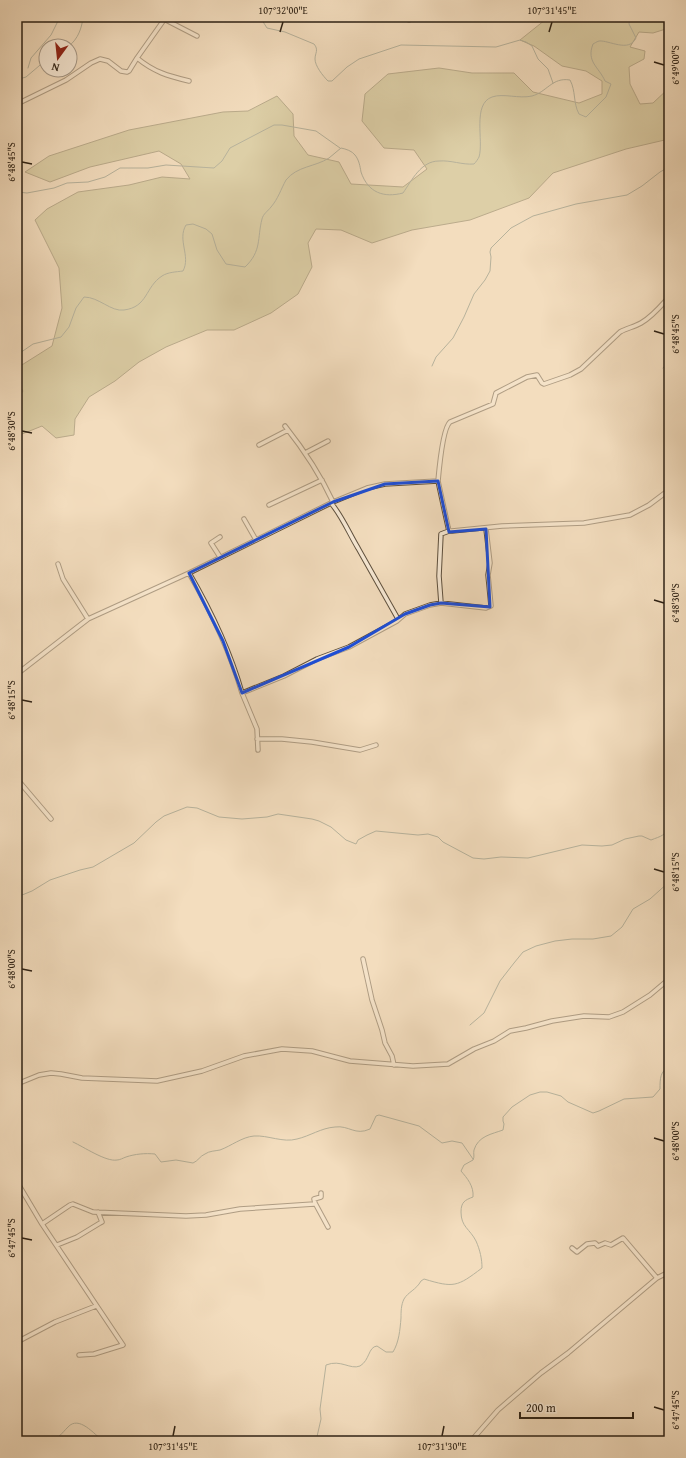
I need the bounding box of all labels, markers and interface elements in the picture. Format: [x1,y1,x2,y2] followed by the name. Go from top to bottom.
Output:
[258,3,308,18] text: 107°32'00"E
[527,3,577,18] text: 107°31'45"E
[38,38,78,78] north arrow
[668,45,683,85] text: 6°49'00"S
[49,59,61,76] text: N
[4,142,19,182] text: 6°48'45"S
[668,314,683,354] text: 6°48'45"S
[4,411,19,451] text: 6°48'30"S
[668,583,683,623] text: 6°48'30"S
[4,680,19,720] text: 6°48'15"S
[668,852,683,892] text: 6°48'15"S
[4,949,19,989] text: 6°48'00"S
[668,1121,683,1161] text: 6°48'00"S
[4,1218,19,1258] text: 6°47'45"S
[668,1390,683,1430] text: 6°47'45"S
[520,1394,633,1420] scale bar
[526,1399,556,1416] text: 200 m
[148,1439,198,1454] text: 107°31'45"E
[417,1439,467,1454] text: 107°31'30"E

